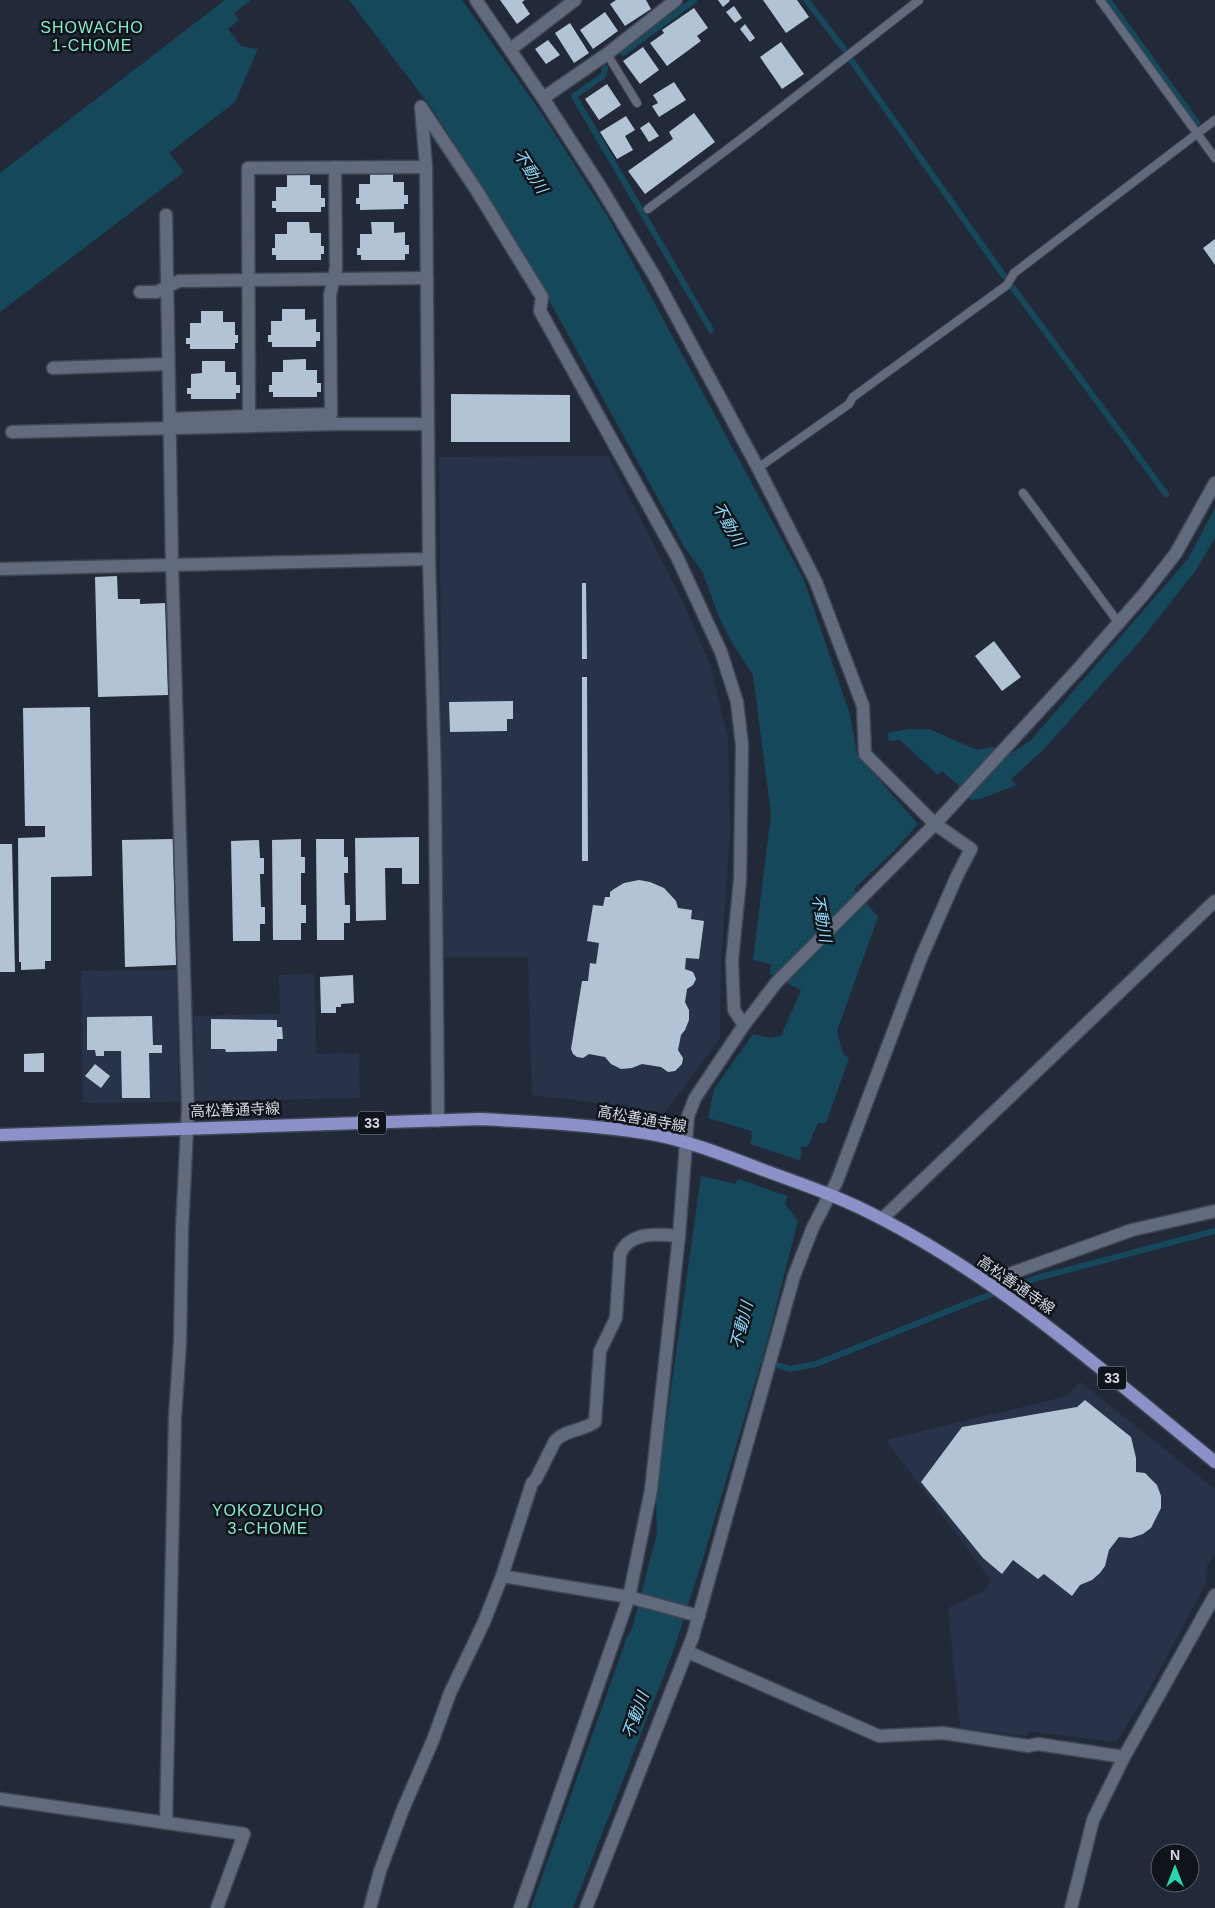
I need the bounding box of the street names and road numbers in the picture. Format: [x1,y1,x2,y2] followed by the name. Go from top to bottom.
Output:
[190,1099,280,1120] street label: 高松善通寺線
[596,1102,688,1135] street label: 高松善通寺線
[358,1112,386,1134] road number: 33
[975,1252,1058,1317] street label: 高松善通寺線
[1098,1366,1126,1390] road number: 33

